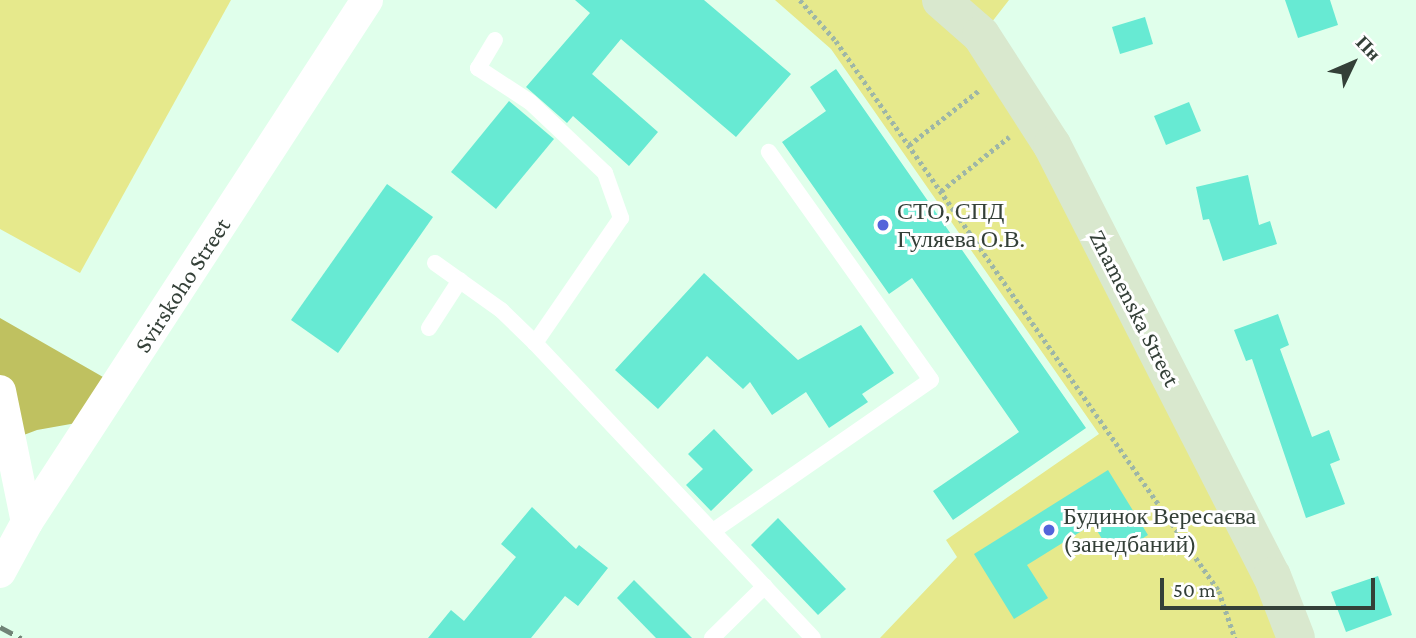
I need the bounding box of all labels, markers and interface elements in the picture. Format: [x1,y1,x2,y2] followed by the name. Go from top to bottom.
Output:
[1318,28,1388,98] north arrow
[1352,32,1385,65] text: Пн
[897,197,1025,253] place label: СТО, СПД Гуляева О.В.
[128,212,236,358] street label: Svirskoho Street
[875,217,891,233] marker: СТО, СПД Гуляева О.В.
[1083,225,1187,391] street label: Znamenska Street
[1063,502,1256,558] place label: Будинок Вересаєва (занедбаний)
[1041,522,1057,538] marker: Будинок Вересаєва (занедбаний)
[1164,564,1379,608] scale bar
[1173,578,1216,602] text: 50 m

